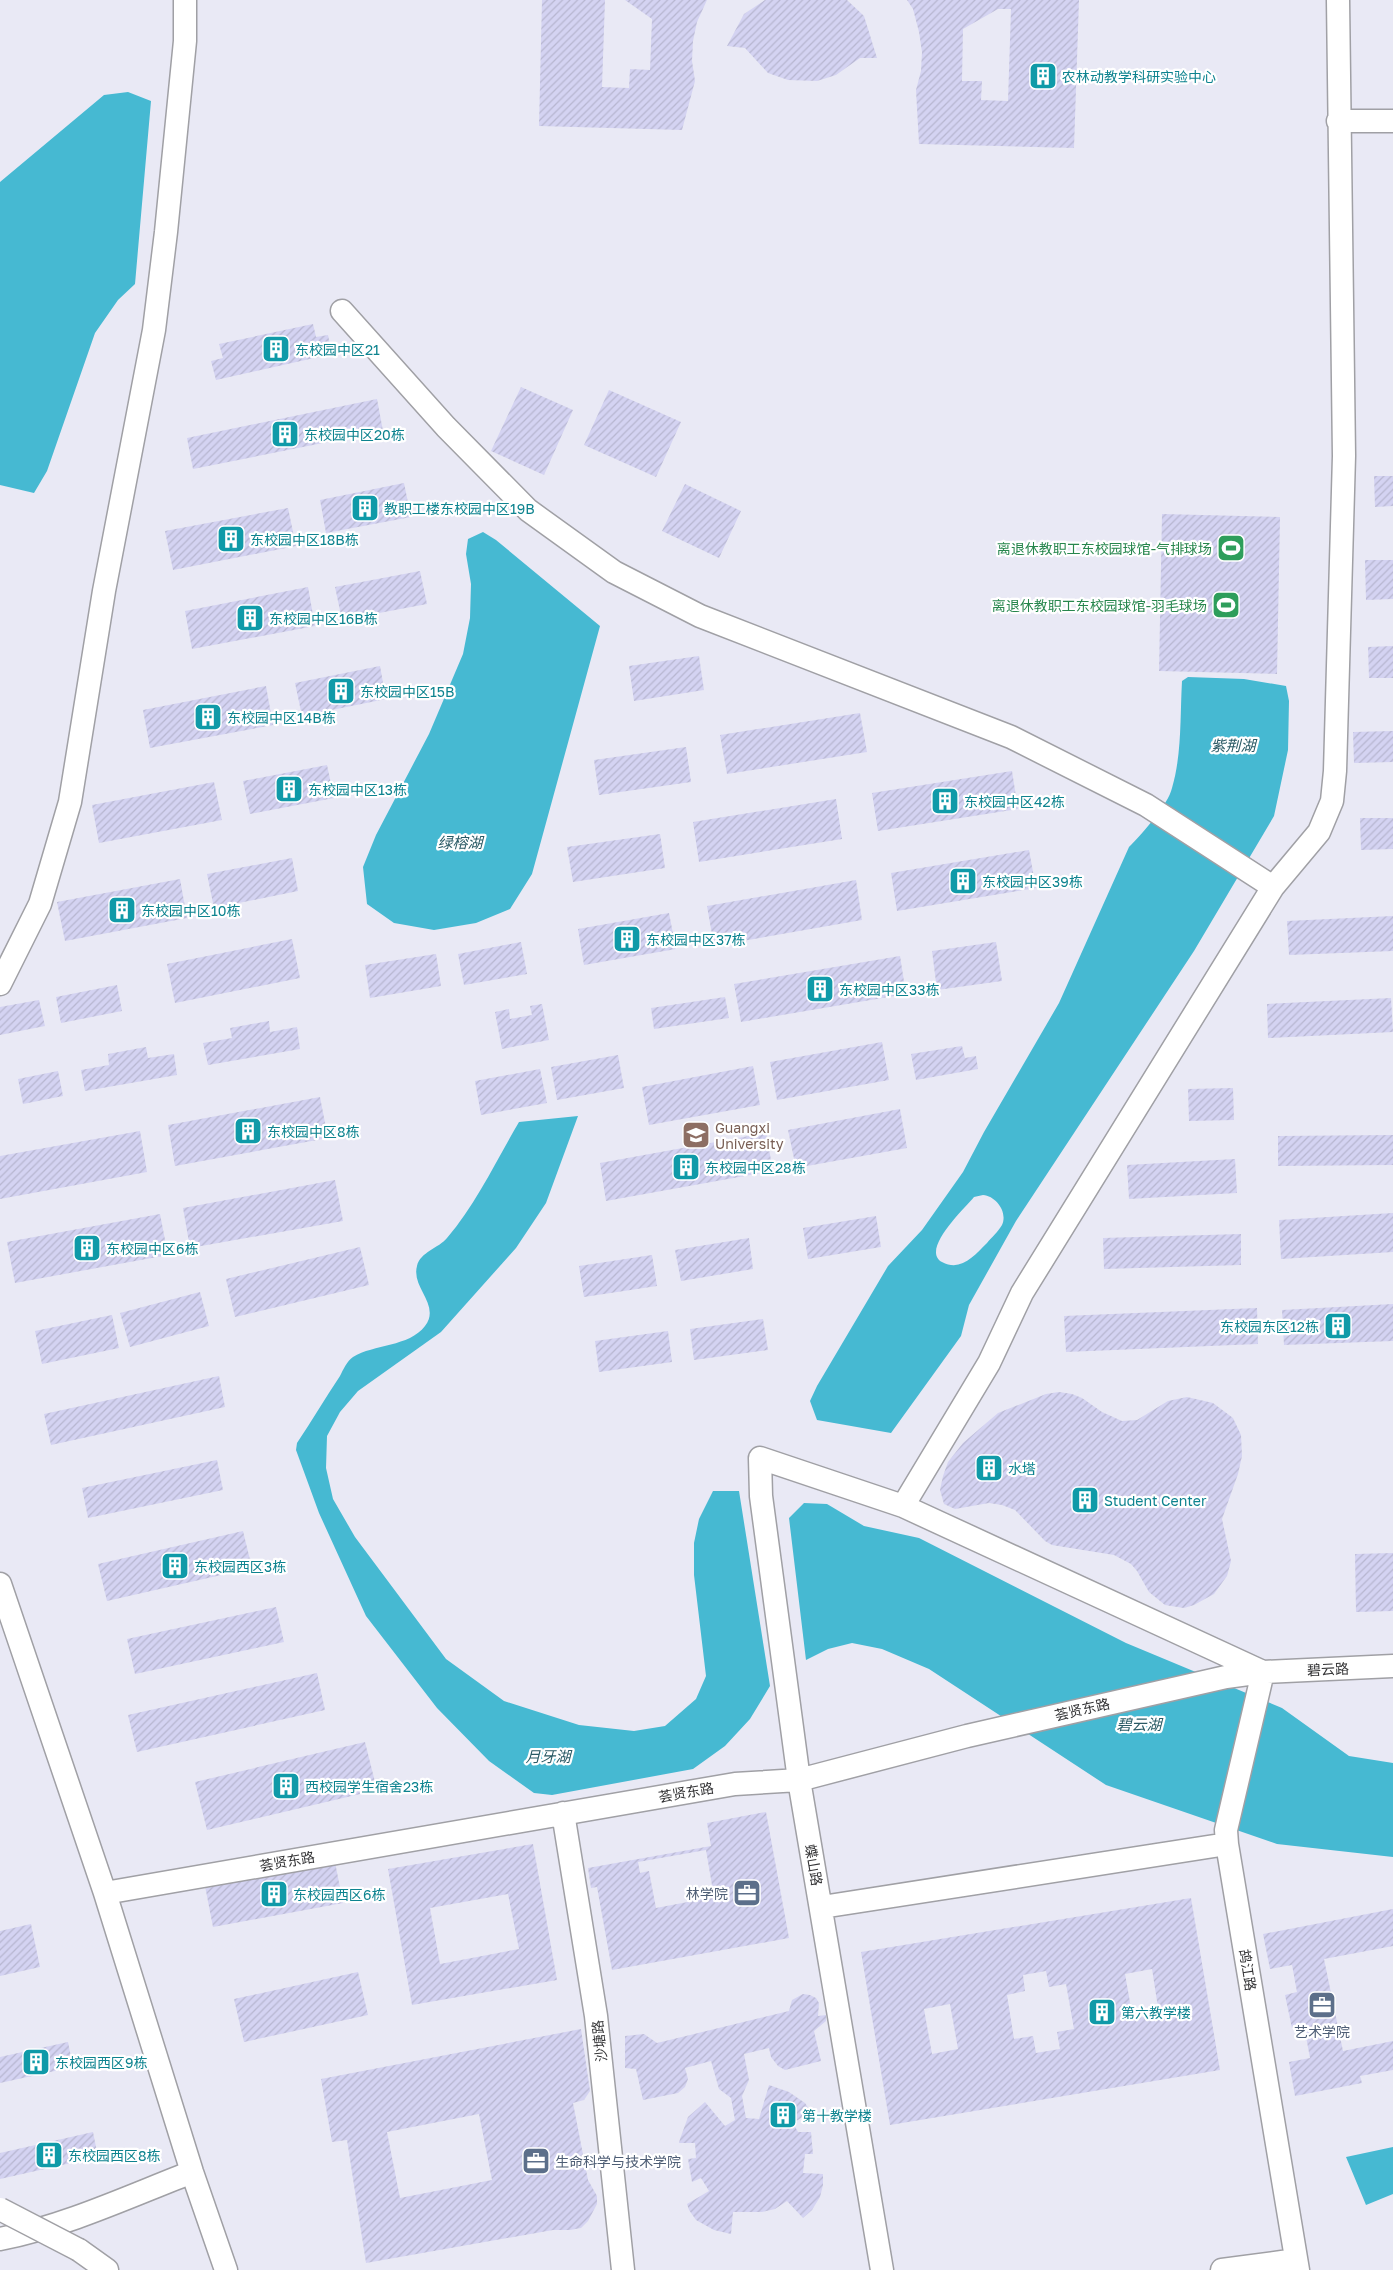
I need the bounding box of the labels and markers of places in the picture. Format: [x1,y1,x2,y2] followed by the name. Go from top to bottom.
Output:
[1028,61,1058,91] building icon: 农林动教学科研实验中心
[1062,68,1216,85] place label: 农林动教学科研实验中心
[261,334,291,364] building icon: 东校园中区21
[295,341,380,358] place label: 东校园中区21
[270,419,300,449] building icon: 东校园中区20栋
[304,426,405,443] place label: 东校园中区20栋
[350,493,380,523] building icon: 教职工楼东校园中区19B
[384,500,535,517] place label: 教职工楼东校园中区19B
[216,524,246,554] building icon: 东校园中区18B栋
[250,531,359,548] place label: 东校园中区18B栋
[1216,533,1246,563] sports icon: 离退休教职工东校园球馆-气排球场
[997,540,1212,557] place label: 离退休教职工东校园球馆-气排球场
[1211,590,1241,620] sports icon: 离退休教职工东校园球馆-羽毛球场
[992,597,1207,614] place label: 离退休教职工东校园球馆-羽毛球场
[235,603,265,633] building icon: 东校园中区16B栋
[269,610,378,627] place label: 东校园中区16B栋
[326,676,356,706] building icon: 东校园中区15B
[360,683,454,700] place label: 东校园中区15B
[193,702,223,732] building icon: 东校园中区14B栋
[227,709,336,726] place label: 东校园中区14B栋
[274,774,304,804] building icon: 东校园中区13栋
[308,781,407,798] place label: 东校园中区13栋
[930,786,960,816] building icon: 东校园中区42栋
[964,793,1065,810] place label: 东校园中区42栋
[948,866,978,896] building icon: 东校园中区39栋
[982,873,1083,890] place label: 东校园中区39栋
[107,895,137,925] building icon: 东校园中区10栋
[141,902,240,919] place label: 东校园中区10栋
[612,924,642,954] building icon: 东校园中区37栋
[646,931,746,948] place label: 东校园中区37栋
[805,974,835,1004] building icon: 东校园中区33栋
[839,981,939,998] place label: 东校园中区33栋
[233,1116,263,1146] building icon: 东校园中区8栋
[715,1119,784,1152] place label: Guangxi University
[681,1120,711,1150] school or university icon: Guangxi University
[267,1123,360,1140] place label: 东校园中区8栋
[671,1152,701,1182] building icon: 东校园中区28栋
[705,1159,806,1176] place label: 东校园中区28栋
[72,1233,102,1263] building icon: 东校园中区6栋
[106,1240,198,1257] place label: 东校园中区6栋
[1323,1311,1353,1341] building icon: 东校园东区12栋
[1220,1318,1319,1335] place label: 东校园东区12栋
[974,1453,1004,1483] building icon: 水塔
[1008,1460,1036,1477] place label: 水塔
[1070,1485,1100,1515] building icon: Student Center
[1104,1492,1207,1509] place label: Student Center
[160,1551,190,1581] building icon: 东校园西区3栋
[194,1558,286,1575] place label: 东校园西区3栋
[271,1771,301,1801] building icon: 西校园学生宿舍23栋
[305,1778,433,1795] place label: 西校园学生宿舍23栋
[732,1878,762,1908] office icon: 林学院
[259,1879,289,1909] building icon: 东校园西区6栋
[686,1885,728,1902] place label: 林学院
[293,1886,385,1903] place label: 东校园西区6栋
[1307,1990,1337,2020] office icon: 艺术学院
[1087,1997,1117,2027] building icon: 第六教学楼
[1121,2004,1191,2021] place label: 第六教学楼
[1294,2023,1350,2040] place label: 艺术学院
[21,2047,51,2077] building icon: 东校园西区9栋
[55,2054,147,2071] place label: 东校园西区9栋
[768,2100,798,2130] building icon: 第十教学楼
[802,2107,872,2124] place label: 第十教学楼
[34,2140,64,2170] building icon: 东校园西区8栋
[521,2146,551,2176] office icon: 生命科学与技术学院
[68,2147,161,2164] place label: 东校园西区8栋
[555,2153,681,2170] place label: 生命科学与技术学院

